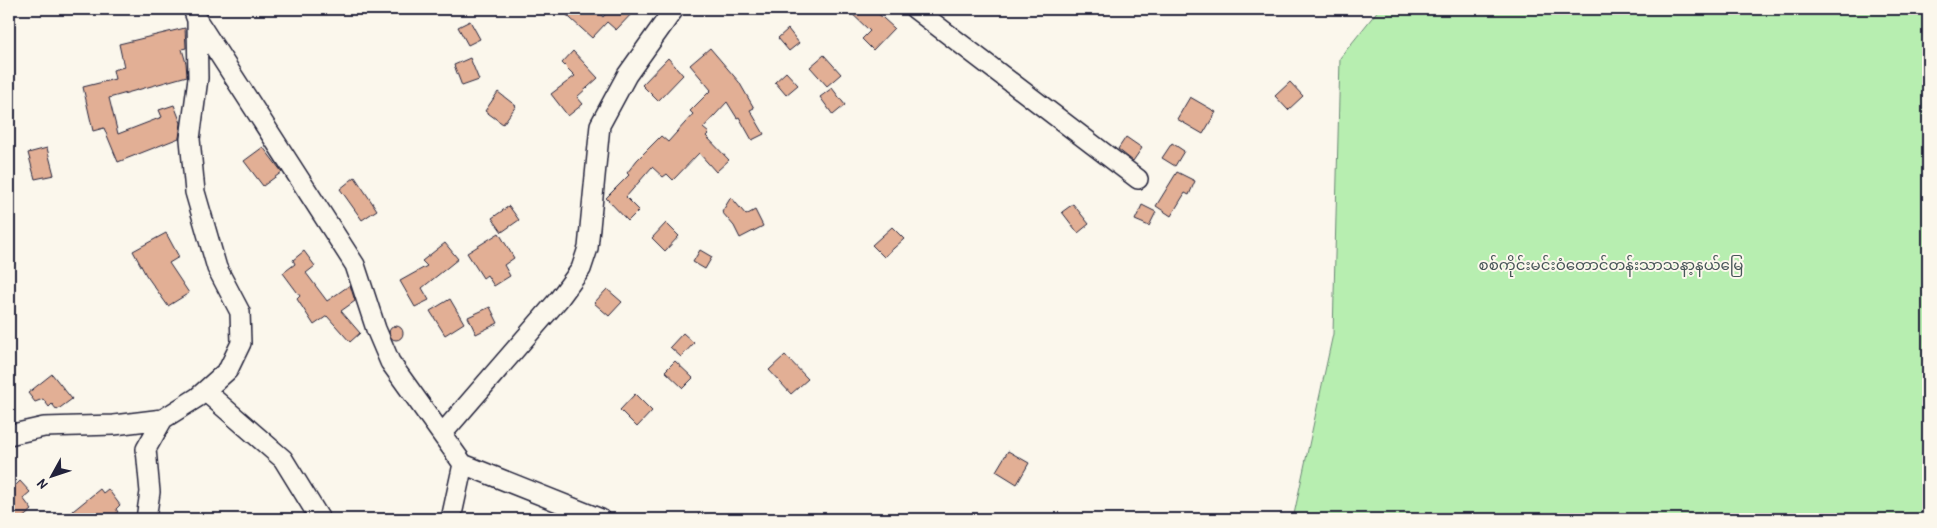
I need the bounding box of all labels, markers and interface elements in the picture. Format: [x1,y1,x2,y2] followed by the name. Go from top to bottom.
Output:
[1479,254,1743,277] park label: စစ်ကိုင်းမင်းဝံတောင်တန်းသာသနာ့နယ်မြေ
[28,450,78,500] north arrow
[32,475,51,494] text: N

